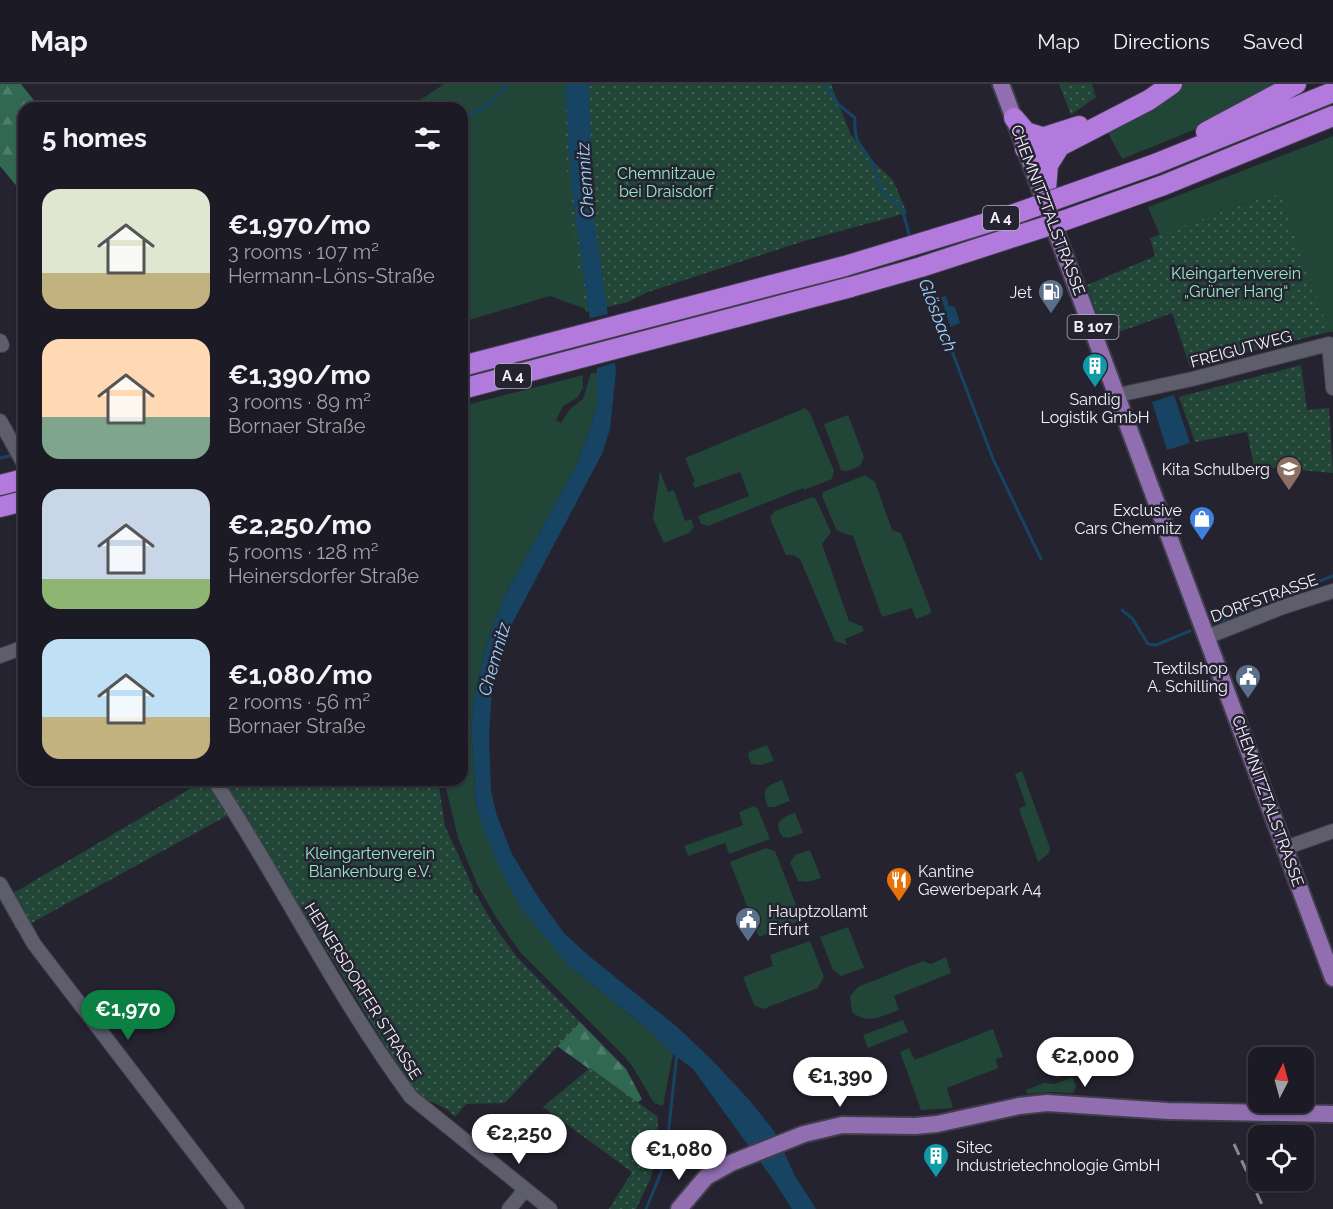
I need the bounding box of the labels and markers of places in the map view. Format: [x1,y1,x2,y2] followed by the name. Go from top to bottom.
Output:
[1036,277,1066,315] fuel station icon: Jet
[1010,283,1033,302] place label: Jet
[1080,351,1110,389] building icon: Sandig Logistik GmbH
[1041,390,1149,427] place label: Sandig Logistik GmbH
[1274,454,1304,492] school or university icon: Kita Schulberg
[1162,460,1270,479] place label: Kita Schulberg
[1074,501,1182,538] place label: Exclusive Cars Chemnitz
[1187,504,1217,542] shop icon: Exclusive Cars Chemnitz
[1147,659,1228,696] place label: Textilshop A. Schilling
[1233,662,1263,700] public building icon: Textilshop A. Schilling
[918,862,1042,899] place label: Kantine Gewerbepark A4
[884,865,914,903] restaurant icon: Kantine Gewerbepark A4
[768,902,868,939] place label: Hauptzollamt Erfurt
[733,905,763,943] public building icon: Hauptzollamt Erfurt
[79,990,177,1041] pin: €1,970
[1036,1037,1134,1088] pin: €2,000
[791,1057,889,1108] pin: €1,390
[470,1114,568,1165] pin: €2,250
[630,1130,728,1181] pin: €1,080
[956,1138,1160,1175] place label: Sitec Industrietechnologie GmbH
[921,1141,951,1179] building icon: Sitec Industrietechnologie GmbH

